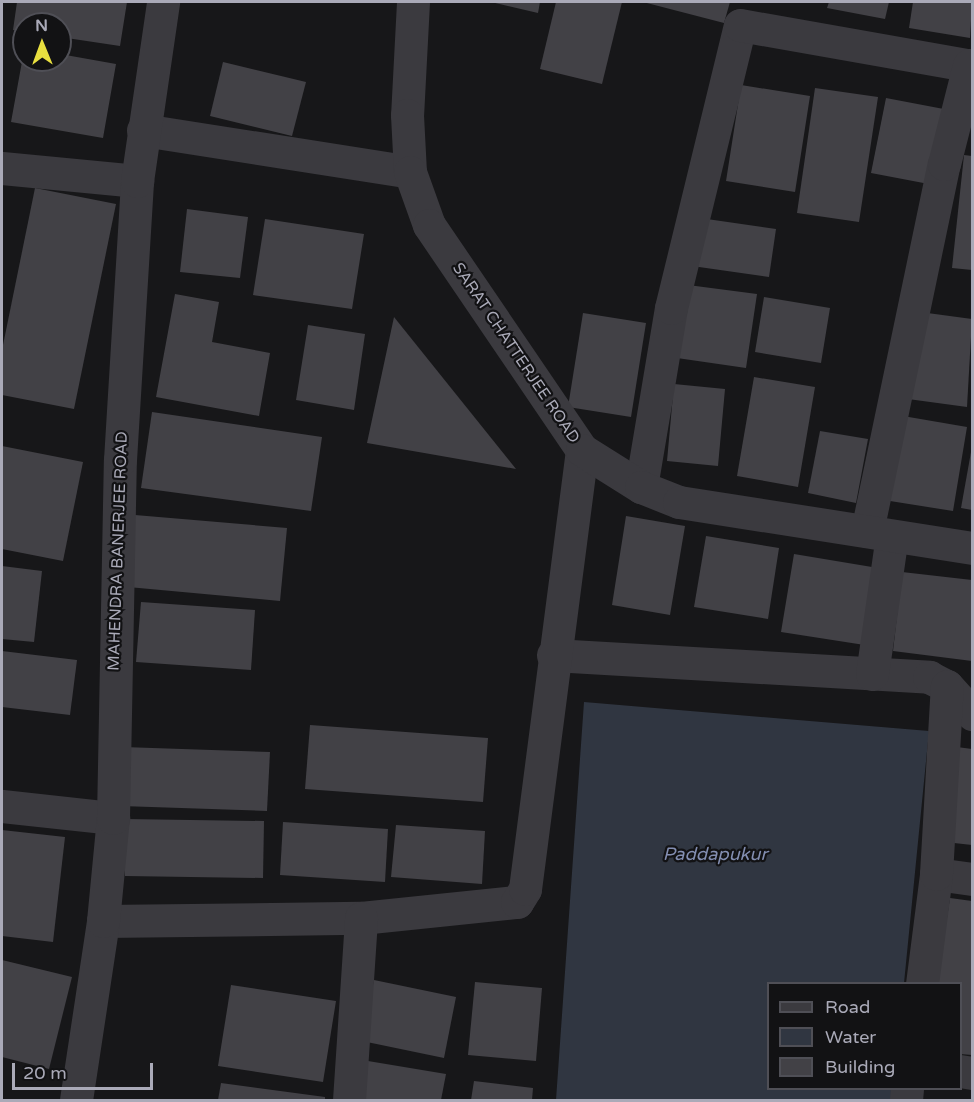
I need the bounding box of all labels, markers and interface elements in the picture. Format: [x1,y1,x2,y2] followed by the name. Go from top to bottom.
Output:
[12,12,72,72] north arrow
[35,16,48,36] text: N
[448,259,584,447] street label: SARAT CHATTERJEE ROAD
[104,431,132,671] street label: MAHENDRA BANERJEE ROAD
[663,843,767,865] water label: Paddapukur
[767,982,962,1090] legend
[825,996,870,1018] text: Road
[825,1026,876,1048] text: Water
[15,1051,156,1089] scale bar
[825,1056,895,1078] text: Building
[23,1062,67,1084] text: 20 m

